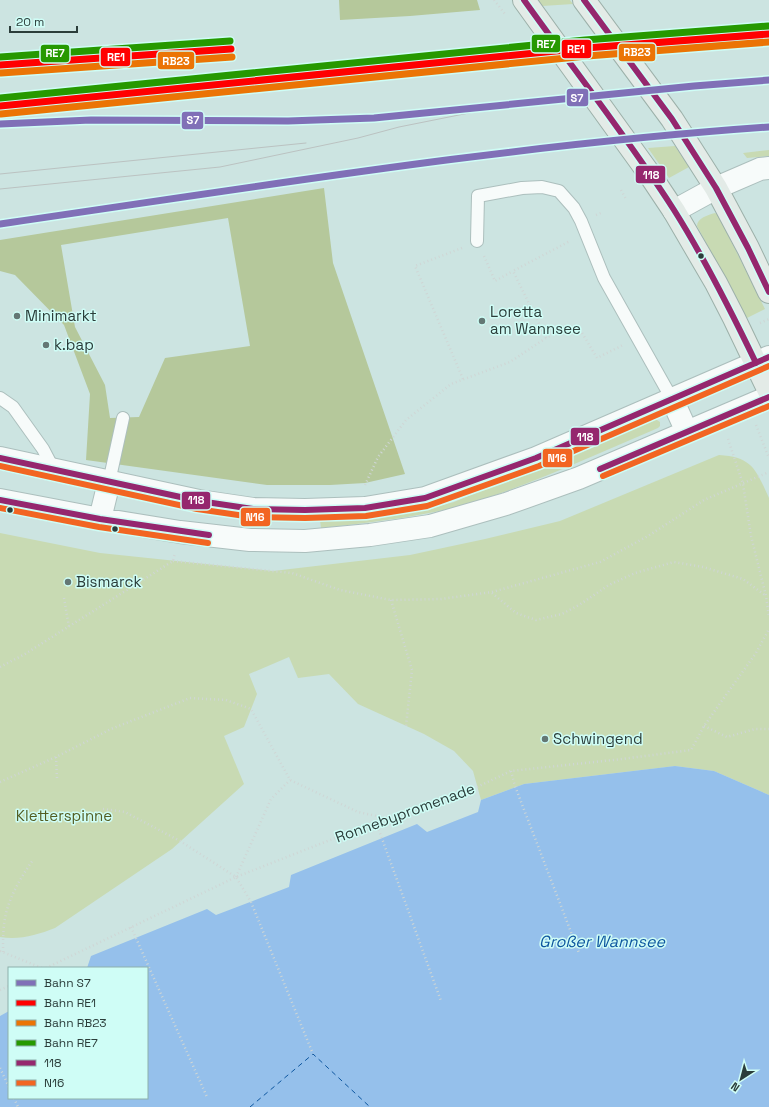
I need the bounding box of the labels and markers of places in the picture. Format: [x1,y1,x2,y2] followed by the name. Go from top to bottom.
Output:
[696,251,706,261] unlabelled marker
[490,302,581,338] place label: Loretta am Wannsee
[25,306,97,325] place label: Minimarkt
[12,311,22,321] marker: Minimarkt
[477,316,487,326] marker: Loretta am Wannsee
[54,335,94,354] place label: k.bap
[41,340,51,350] marker: k.bap
[5,505,15,515] unlabelled marker
[110,524,120,534] unlabelled marker
[76,572,141,591] place label: Bismarck
[63,577,73,587] marker: Bismarck
[553,729,643,748] place label: Schwingend
[540,734,550,744] marker: Schwingend

